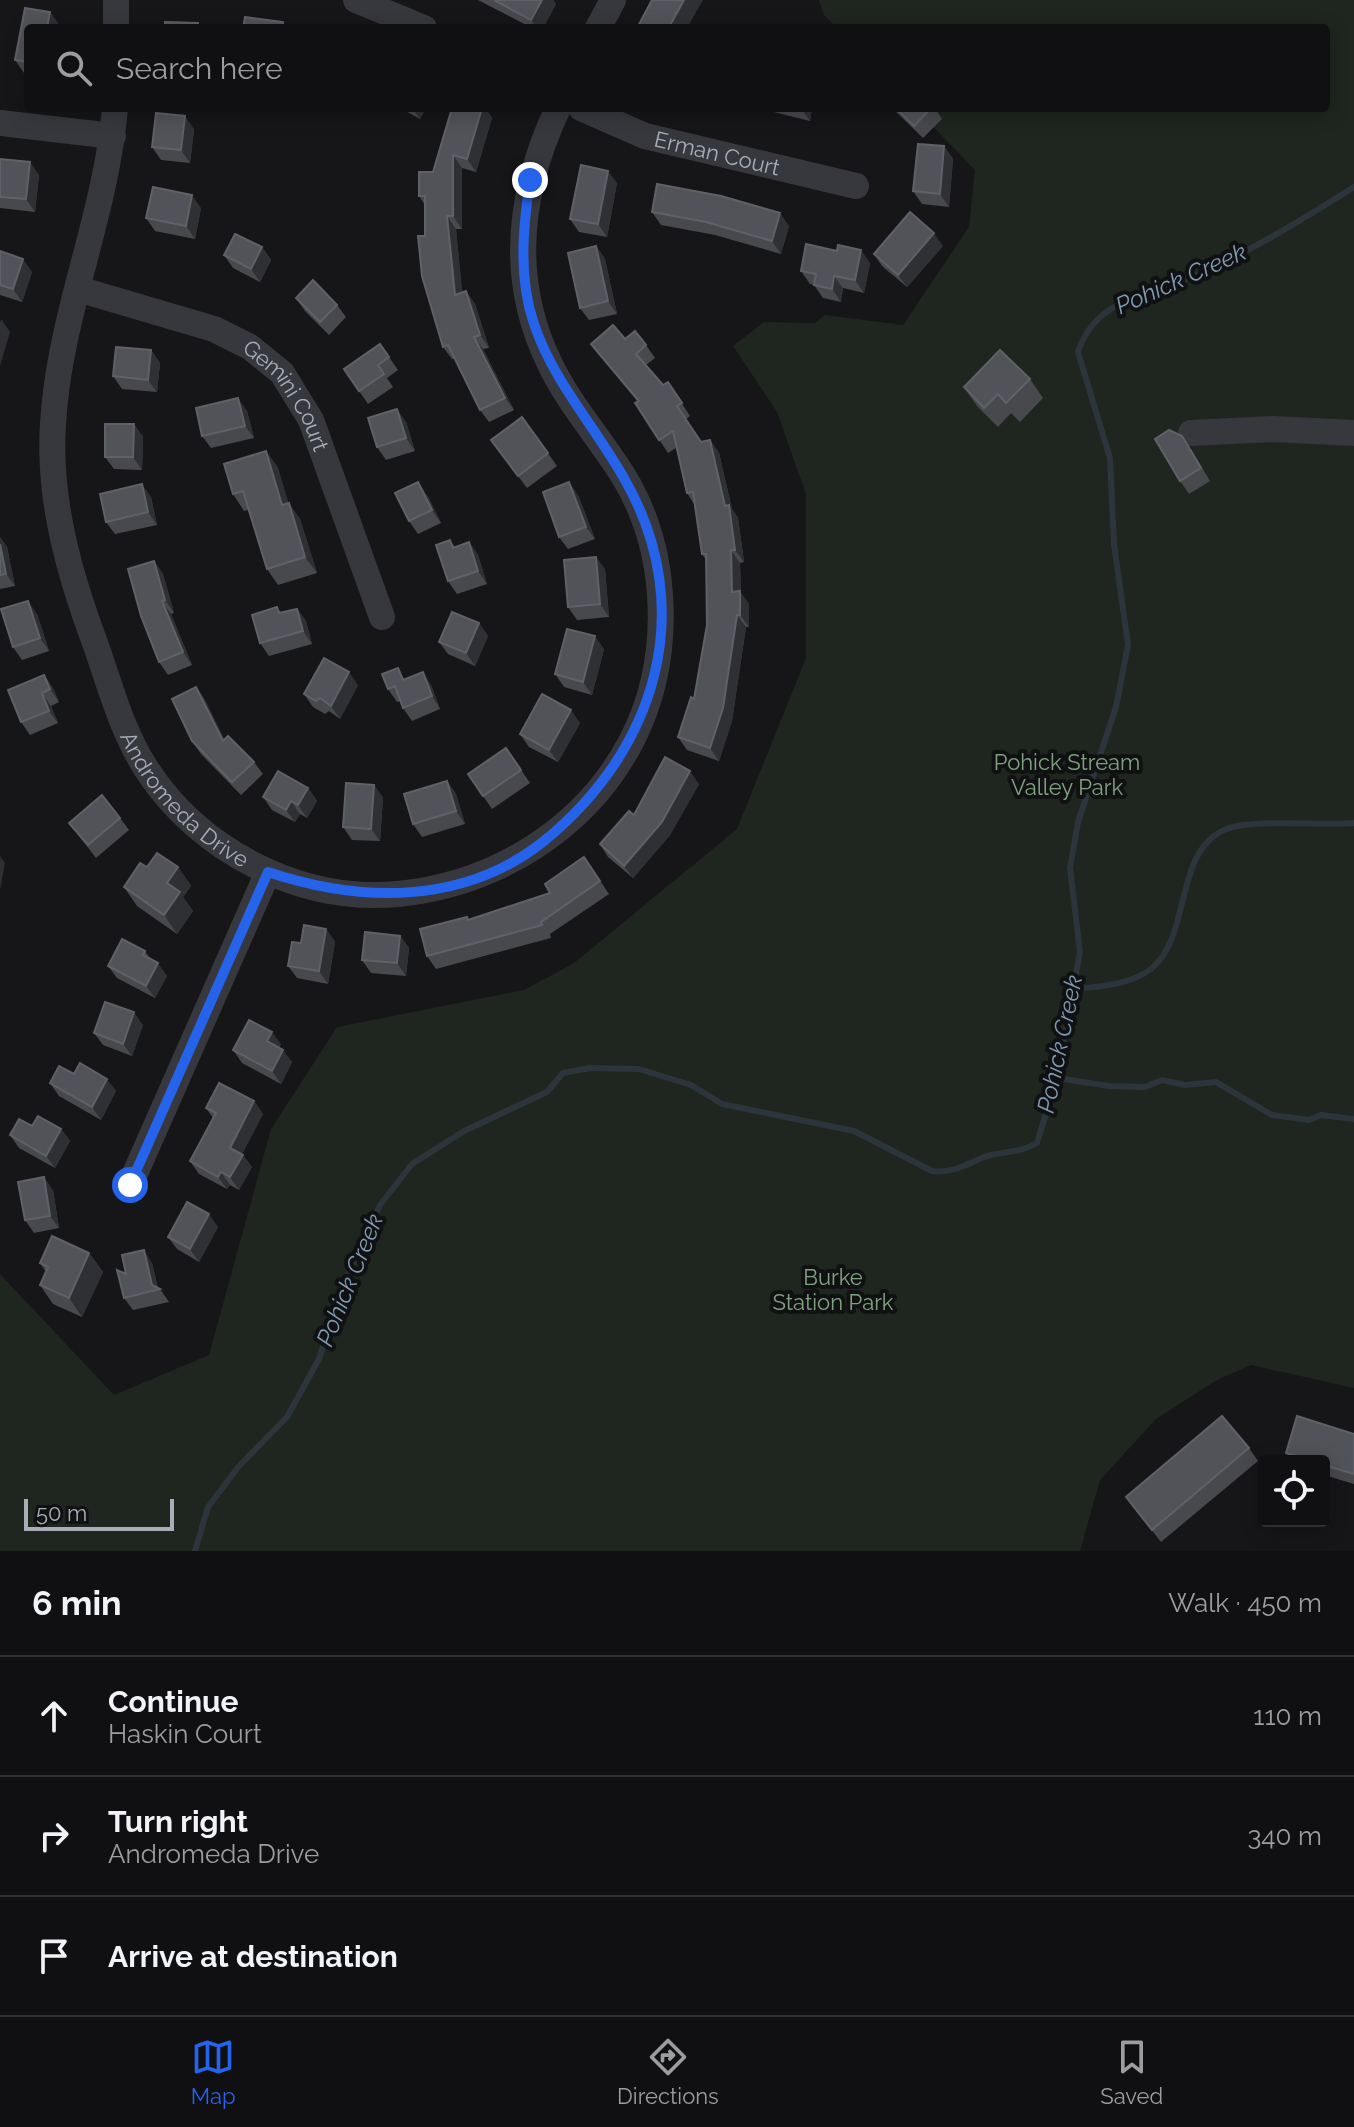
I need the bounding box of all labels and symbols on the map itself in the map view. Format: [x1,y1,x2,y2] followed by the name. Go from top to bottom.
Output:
[652,126,783,181] street label: Erman Court
[512,162,548,198] route end
[1111,237,1251,320] water label: Pohick Creek
[238,334,334,455] street label: Gemini Court
[115,727,253,873] street label: Andromeda Drive
[994,749,1140,800] park label: Pohick Stream Valley Park
[1031,972,1088,1115] water label: Pohick Creek
[112,1167,148,1203] route start
[310,1209,389,1350] water label: Pohick Creek
[772,1264,894,1315] park label: Burke Station Park
[24,1495,174,1531] scale bar

